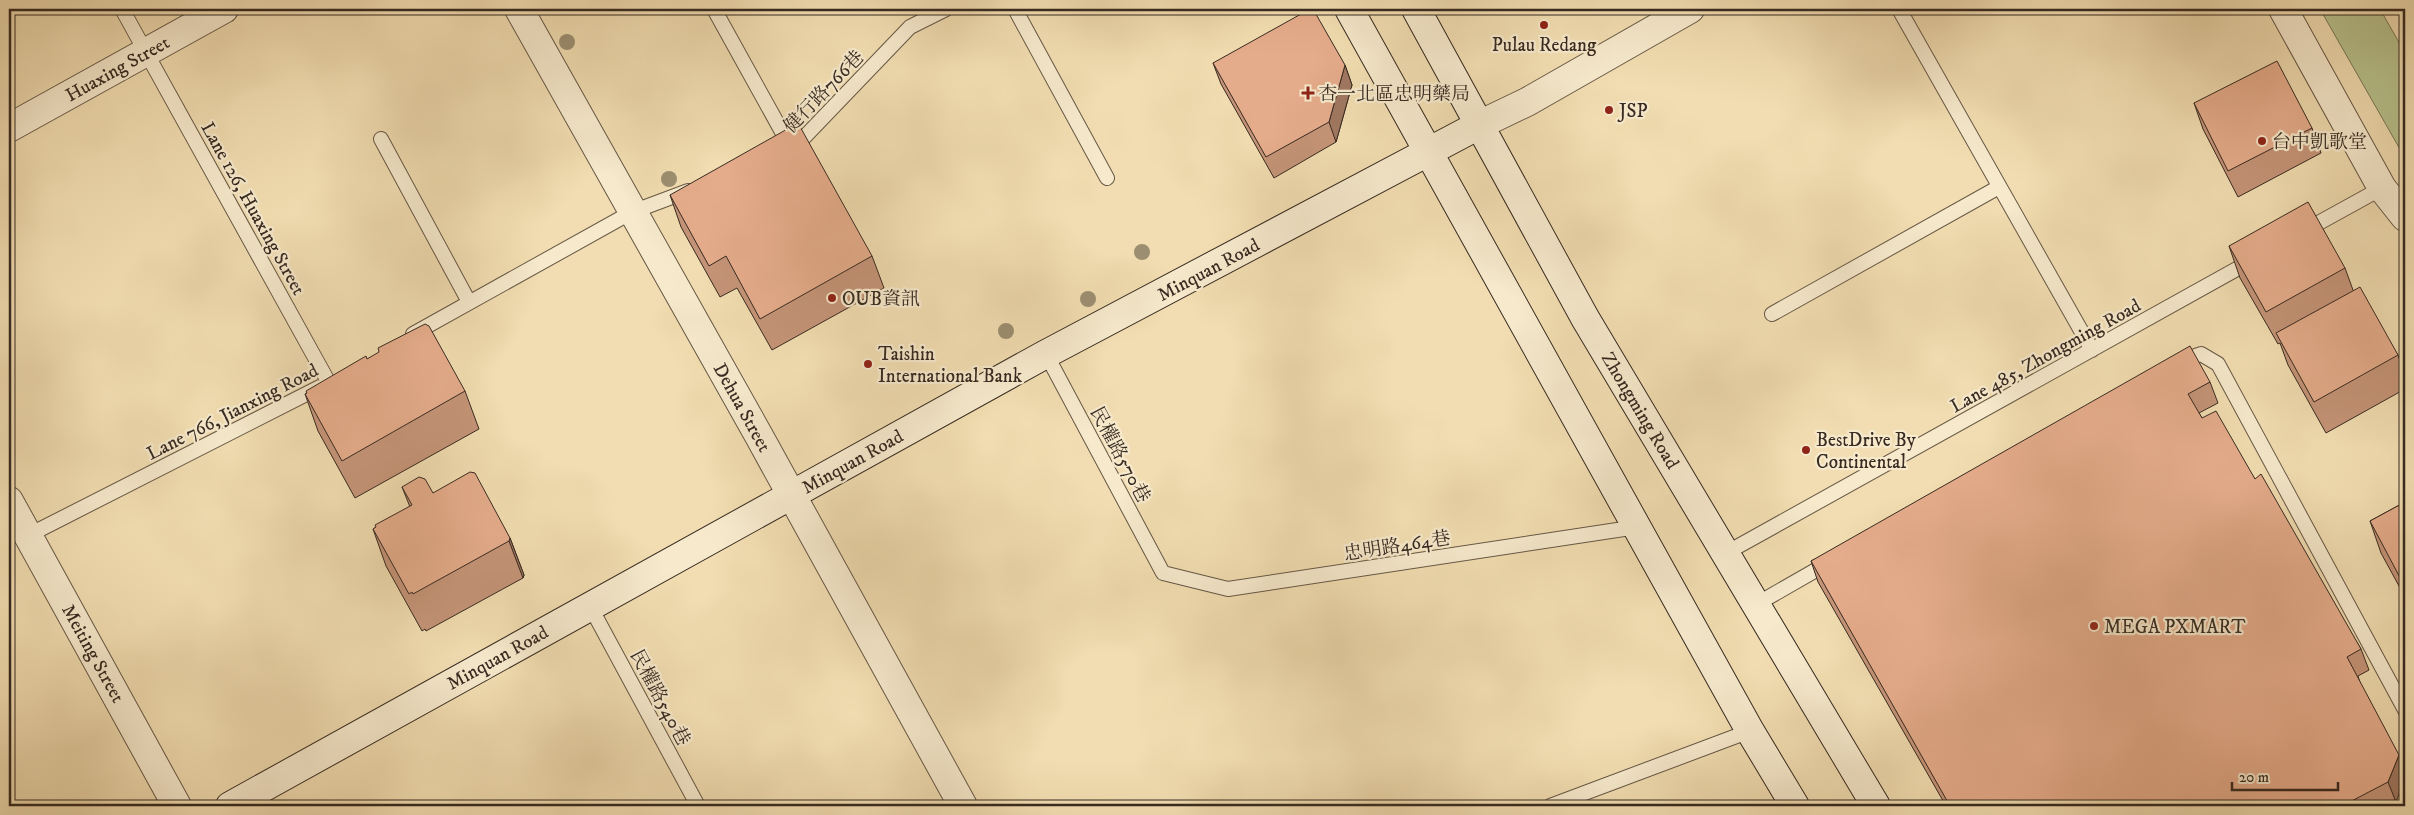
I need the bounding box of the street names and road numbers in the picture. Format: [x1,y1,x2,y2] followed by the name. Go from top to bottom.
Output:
[62,31,174,107] street label: Huaxing Street
[779,46,869,138] street label: 健行路766巷
[196,118,310,299] street label: Lane 126, Huaxing Street
[1154,234,1265,308] street label: Minquan Road
[1946,294,2146,418] street label: Lane 485, Zhongming Road
[1596,348,1684,474] street label: Zhongming Road
[143,359,323,466] street label: Lane 766, Jianxing Road
[708,359,776,456] street label: Dehua Street
[1085,403,1155,507] street label: 民權路570巷
[798,425,908,500] street label: Minquan Road
[1342,527,1452,566] street label: 忠明路464巷
[56,600,129,707] street label: Meiting Street
[443,621,553,696] street label: Minquan Road
[625,646,695,750] street label: 民權路540巷

